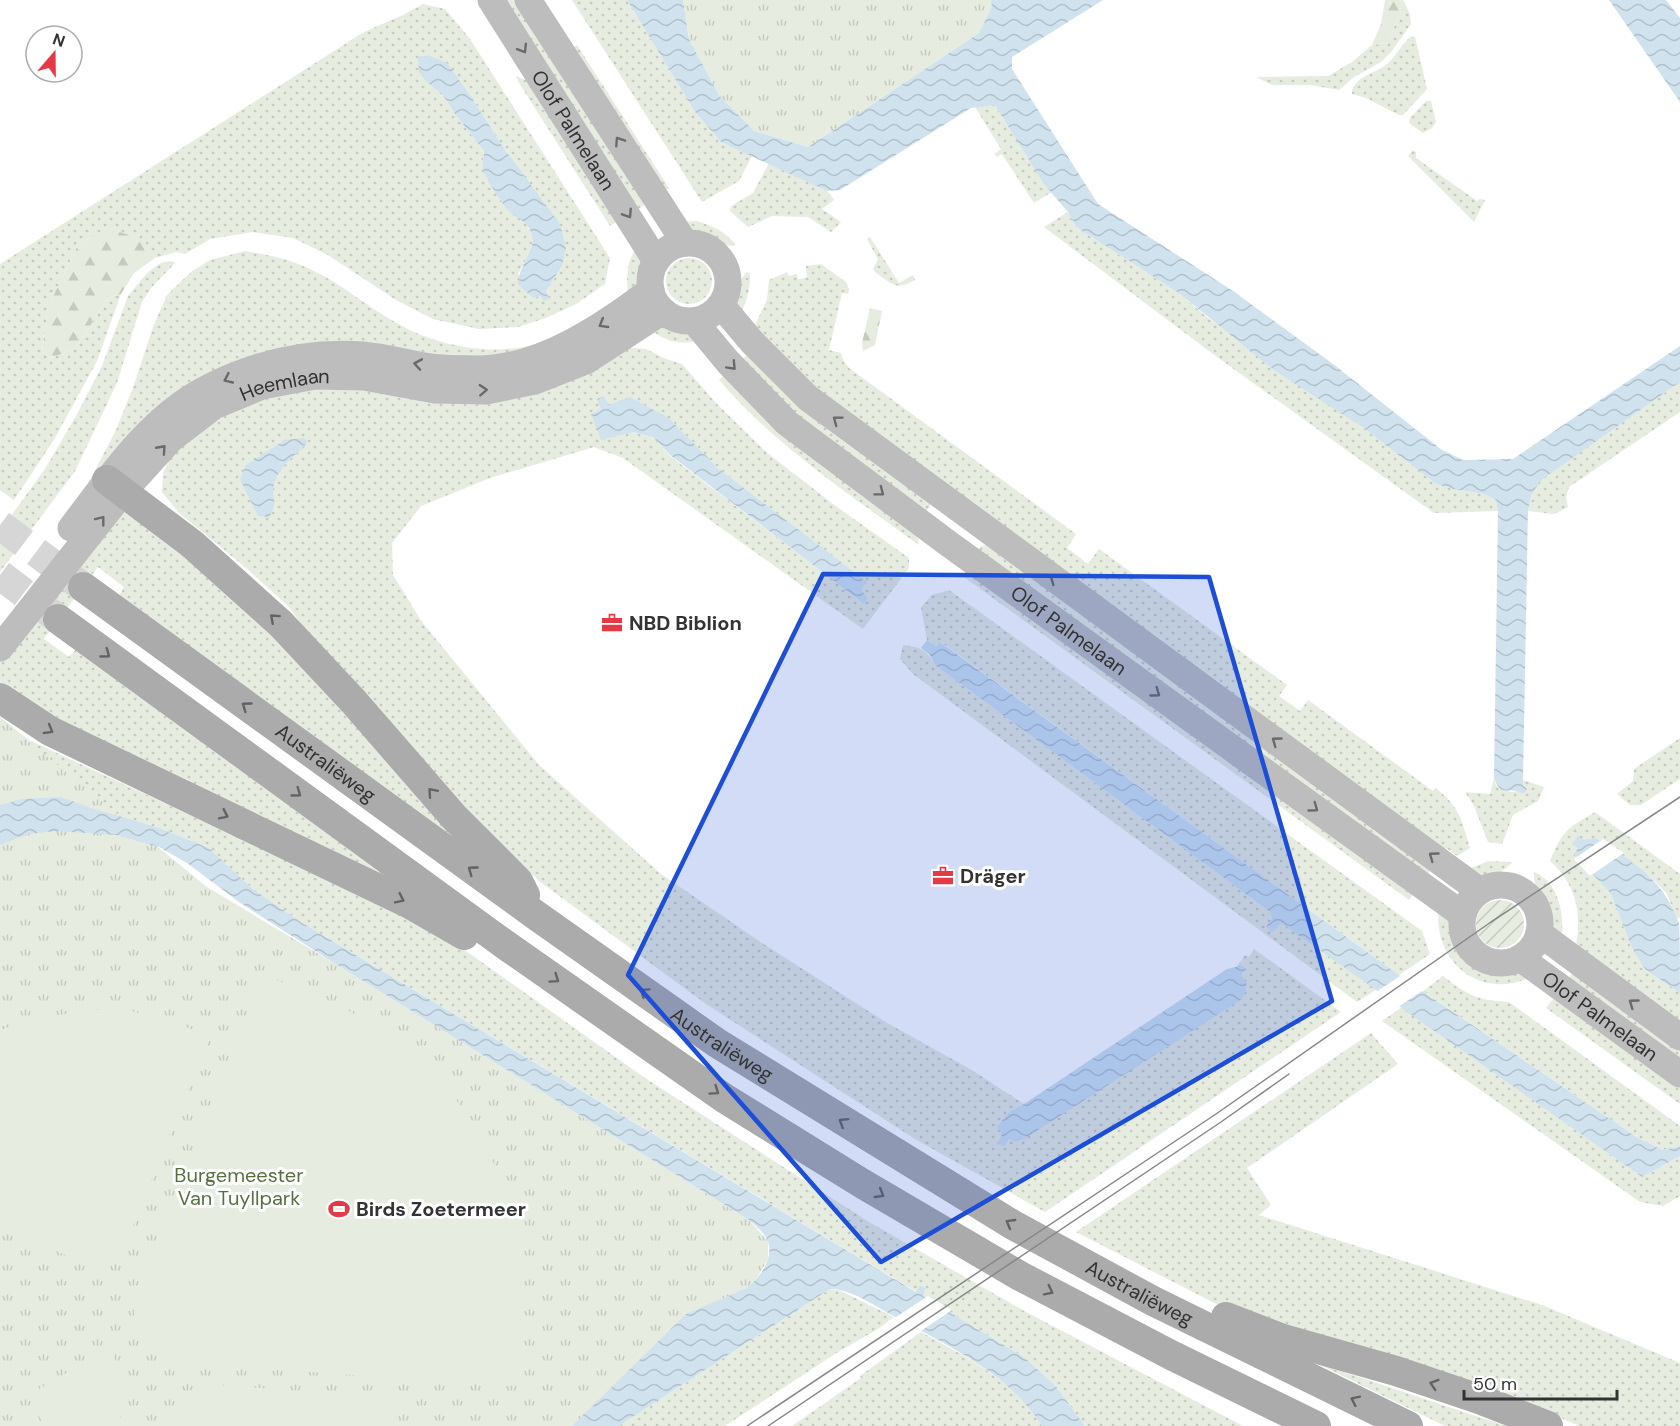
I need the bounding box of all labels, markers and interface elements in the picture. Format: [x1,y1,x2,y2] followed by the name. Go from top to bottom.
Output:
[24,24,84,84] north arrow
[50,29,68,52] text: N
[515,43,526,54] one-way arrow
[526,65,621,195] street label: Olof Palmelaan
[614,137,626,147] one-way arrow
[621,207,632,218] one-way arrow
[599,316,609,328] one-way arrow
[413,359,423,371] one-way arrow
[725,359,736,369] one-way arrow
[235,363,330,407] street label: Heemlaan
[223,372,234,384] one-way arrow
[478,384,487,397] one-way arrow
[833,416,844,427] one-way arrow
[155,445,166,456] one-way arrow
[873,485,884,496] one-way arrow
[94,515,105,526] one-way arrow
[1050,575,1061,586] one-way arrow
[1005,580,1132,681] street label: Olof Palmelaan
[629,610,742,636] place label: NBD Biblion
[600,611,624,635] office icon: NBD Biblion
[270,614,280,625] one-way arrow
[99,646,110,657] one-way arrow
[1149,686,1160,697] one-way arrow
[242,702,253,713] one-way arrow
[271,718,381,808] street label: Australiëweg
[43,723,53,734] one-way arrow
[1271,737,1282,748] one-way arrow
[291,786,302,797] one-way arrow
[428,788,439,799] one-way arrow
[1307,801,1318,812] one-way arrow
[218,807,229,819] one-way arrow
[1429,852,1440,863] one-way arrow
[960,863,1026,889] place label: Dräger
[931,864,955,888] office icon: Dräger
[468,866,479,877] one-way arrow
[394,892,405,904] one-way arrow
[1537,965,1663,1067] street label: Olof Palmelaan
[548,972,559,983] one-way arrow
[640,988,651,999] one-way arrow
[1628,999,1639,1010] one-way arrow
[665,1001,778,1088] street label: Australiëweg
[708,1084,719,1095] one-way arrow
[839,1117,849,1129] one-way arrow
[174,1162,304,1211] park label: Burgemeester Van Tuyllpark
[874,1186,884,1198] one-way arrow
[356,1196,526,1222] place label: Birds Zoetermeer
[327,1197,351,1221] sports icon: Birds Zoetermeer
[1006,1218,1016,1230] one-way arrow
[1081,1254,1198,1332] street label: Australiëweg
[1043,1284,1053,1295] one-way arrow
[1464,1363,1617,1401] scale bar
[1473,1372,1517,1396] text: 50 m
[1429,1379,1440,1391] one-way arrow
[1351,1396,1362,1407] one-way arrow

